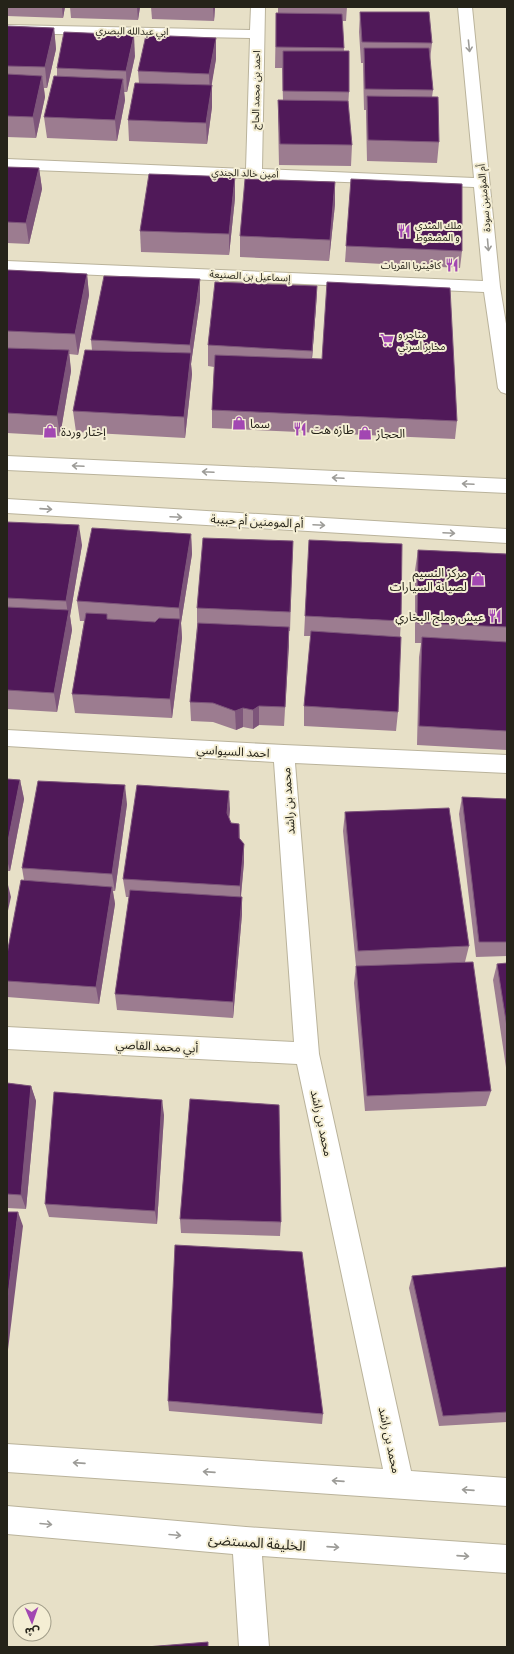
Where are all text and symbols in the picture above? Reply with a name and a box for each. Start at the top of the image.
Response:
street label: ابي عبدالله البصري [95,23,169,39]
one-way arrow [465,39,473,52]
street label: احمد بن محمد الحاج [248,50,264,130]
street label: أم المؤمنين سودة [474,163,495,233]
street label: أمين خالد الجندي [211,164,279,182]
place label: ملك المندي و المضغوط [415,218,462,245]
restaurant icon: ملك المندي و المضغوط [396,223,412,239]
one-way arrow [485,238,492,251]
restaurant icon: كافيتريا القريات [444,257,460,273]
place label: كافيتريا القريات [381,258,442,273]
street label: إسماعيل بن الصنيعة [209,266,292,286]
place label: متاجر و مخابز أسرتي [398,327,446,354]
supermarket icon: متاجر و مخابز أسرتي [379,332,395,348]
place label: سما [250,414,270,433]
shop icon: سما [231,415,247,431]
place label: طازه هت [311,420,354,439]
restaurant icon: طازه هت [292,421,308,437]
place label: إختار وردة [61,422,106,441]
shop icon: إختار وردة [42,423,58,439]
place label: الحجاز [375,424,405,443]
shop icon: الحجاز [357,425,373,441]
one-way arrow [72,463,85,470]
one-way arrow [202,468,215,476]
one-way arrow [332,474,345,482]
one-way arrow [462,480,475,488]
one-way arrow [39,505,52,512]
street label: أم المومنين أم حبيبة [210,509,304,533]
one-way arrow [169,513,182,520]
one-way arrow [312,521,325,529]
one-way arrow [442,529,455,536]
place label: مركز النسيم لصيانة السيارات [390,563,467,596]
shop icon: مركز النسيم لصيانة السيارات [470,571,486,587]
place label: عيش وملح البخاري [395,607,484,626]
restaurant icon: عيش وملح البخاري [487,608,503,624]
street label: احمد السيواسي [196,740,270,763]
street label: محمد بن راشد [276,767,300,835]
street label: أبي محمد القاصي [115,1034,199,1058]
street label: محمد بن راشد [306,1088,338,1158]
street label: محمد بن راشد [374,1405,406,1475]
one-way arrow [73,1459,86,1467]
one-way arrow [203,1468,216,1475]
one-way arrow [332,1477,345,1484]
one-way arrow [462,1486,475,1493]
one-way arrow [39,1520,52,1527]
street label: الخليفة المستضئ [207,1528,307,1556]
one-way arrow [168,1532,181,1539]
one-way arrow [326,1544,339,1551]
one-way arrow [456,1553,469,1560]
north arrow [12,1602,52,1642]
text: ش [25,1624,40,1640]

